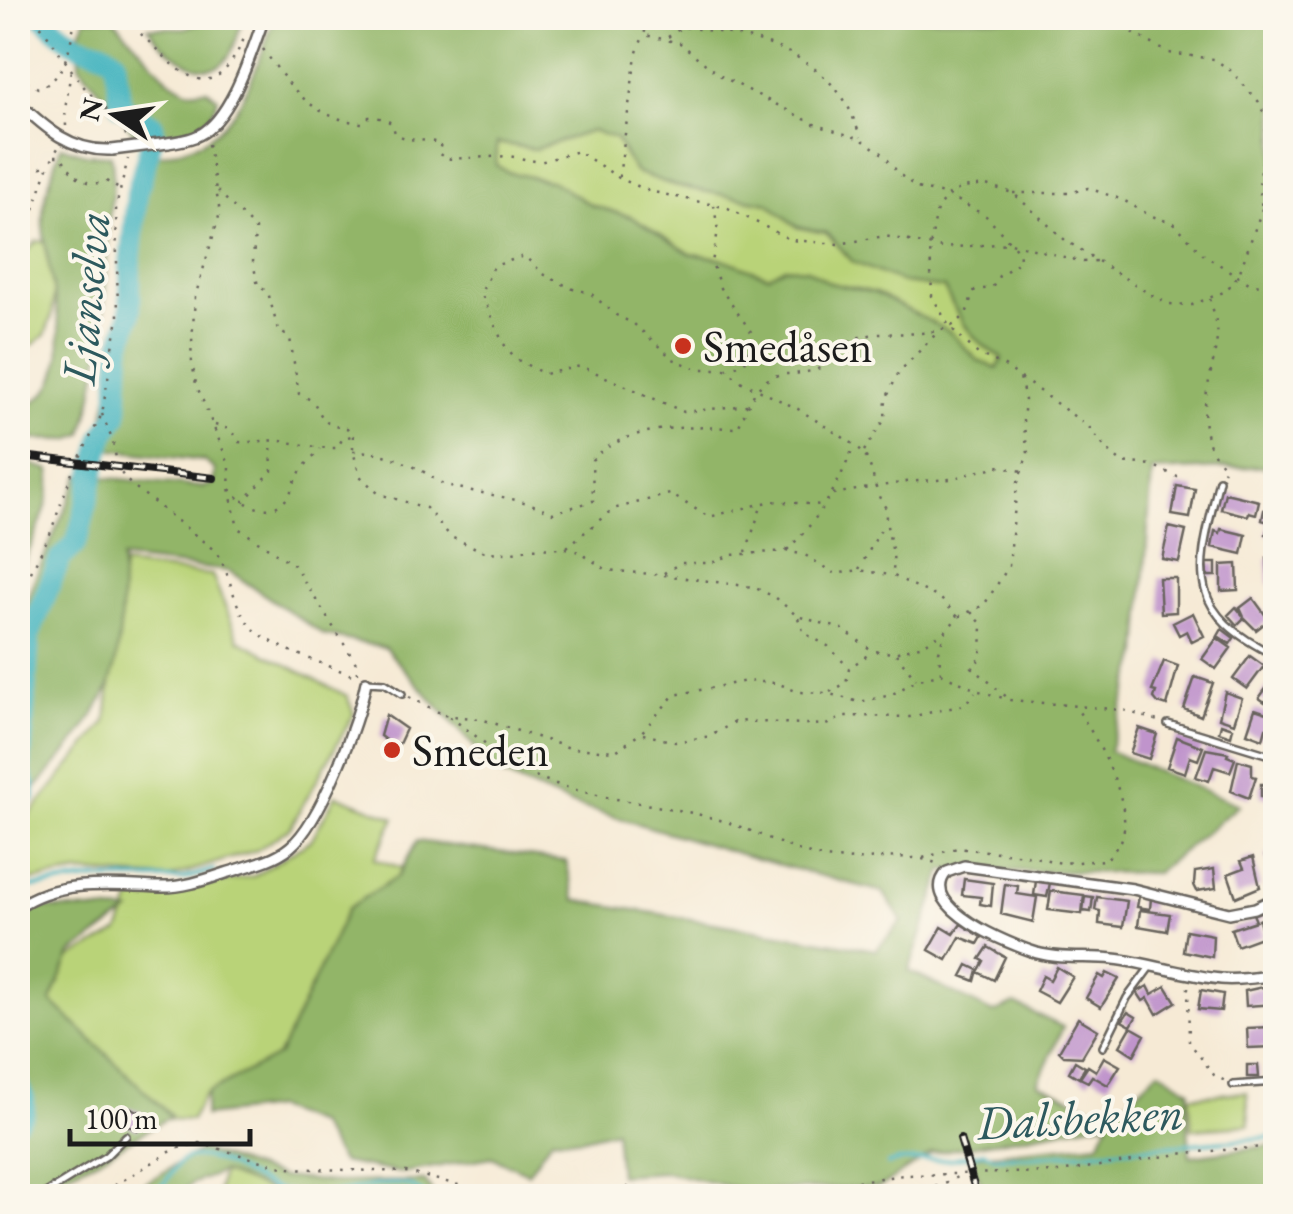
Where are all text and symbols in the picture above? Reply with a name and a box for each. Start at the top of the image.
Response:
north arrow [65,65,165,165]
text: N [71,94,111,124]
water label: Ljanselva [46,209,123,388]
place label: Smedåsen [703,317,873,375]
marker: Smedåsen [672,335,694,357]
place label: Smeden [412,721,549,779]
marker: Smeden [381,739,403,761]
water label: Dalsbekken [974,1081,1185,1153]
scale bar [70,1084,250,1146]
text: 100 m [85,1099,158,1138]

